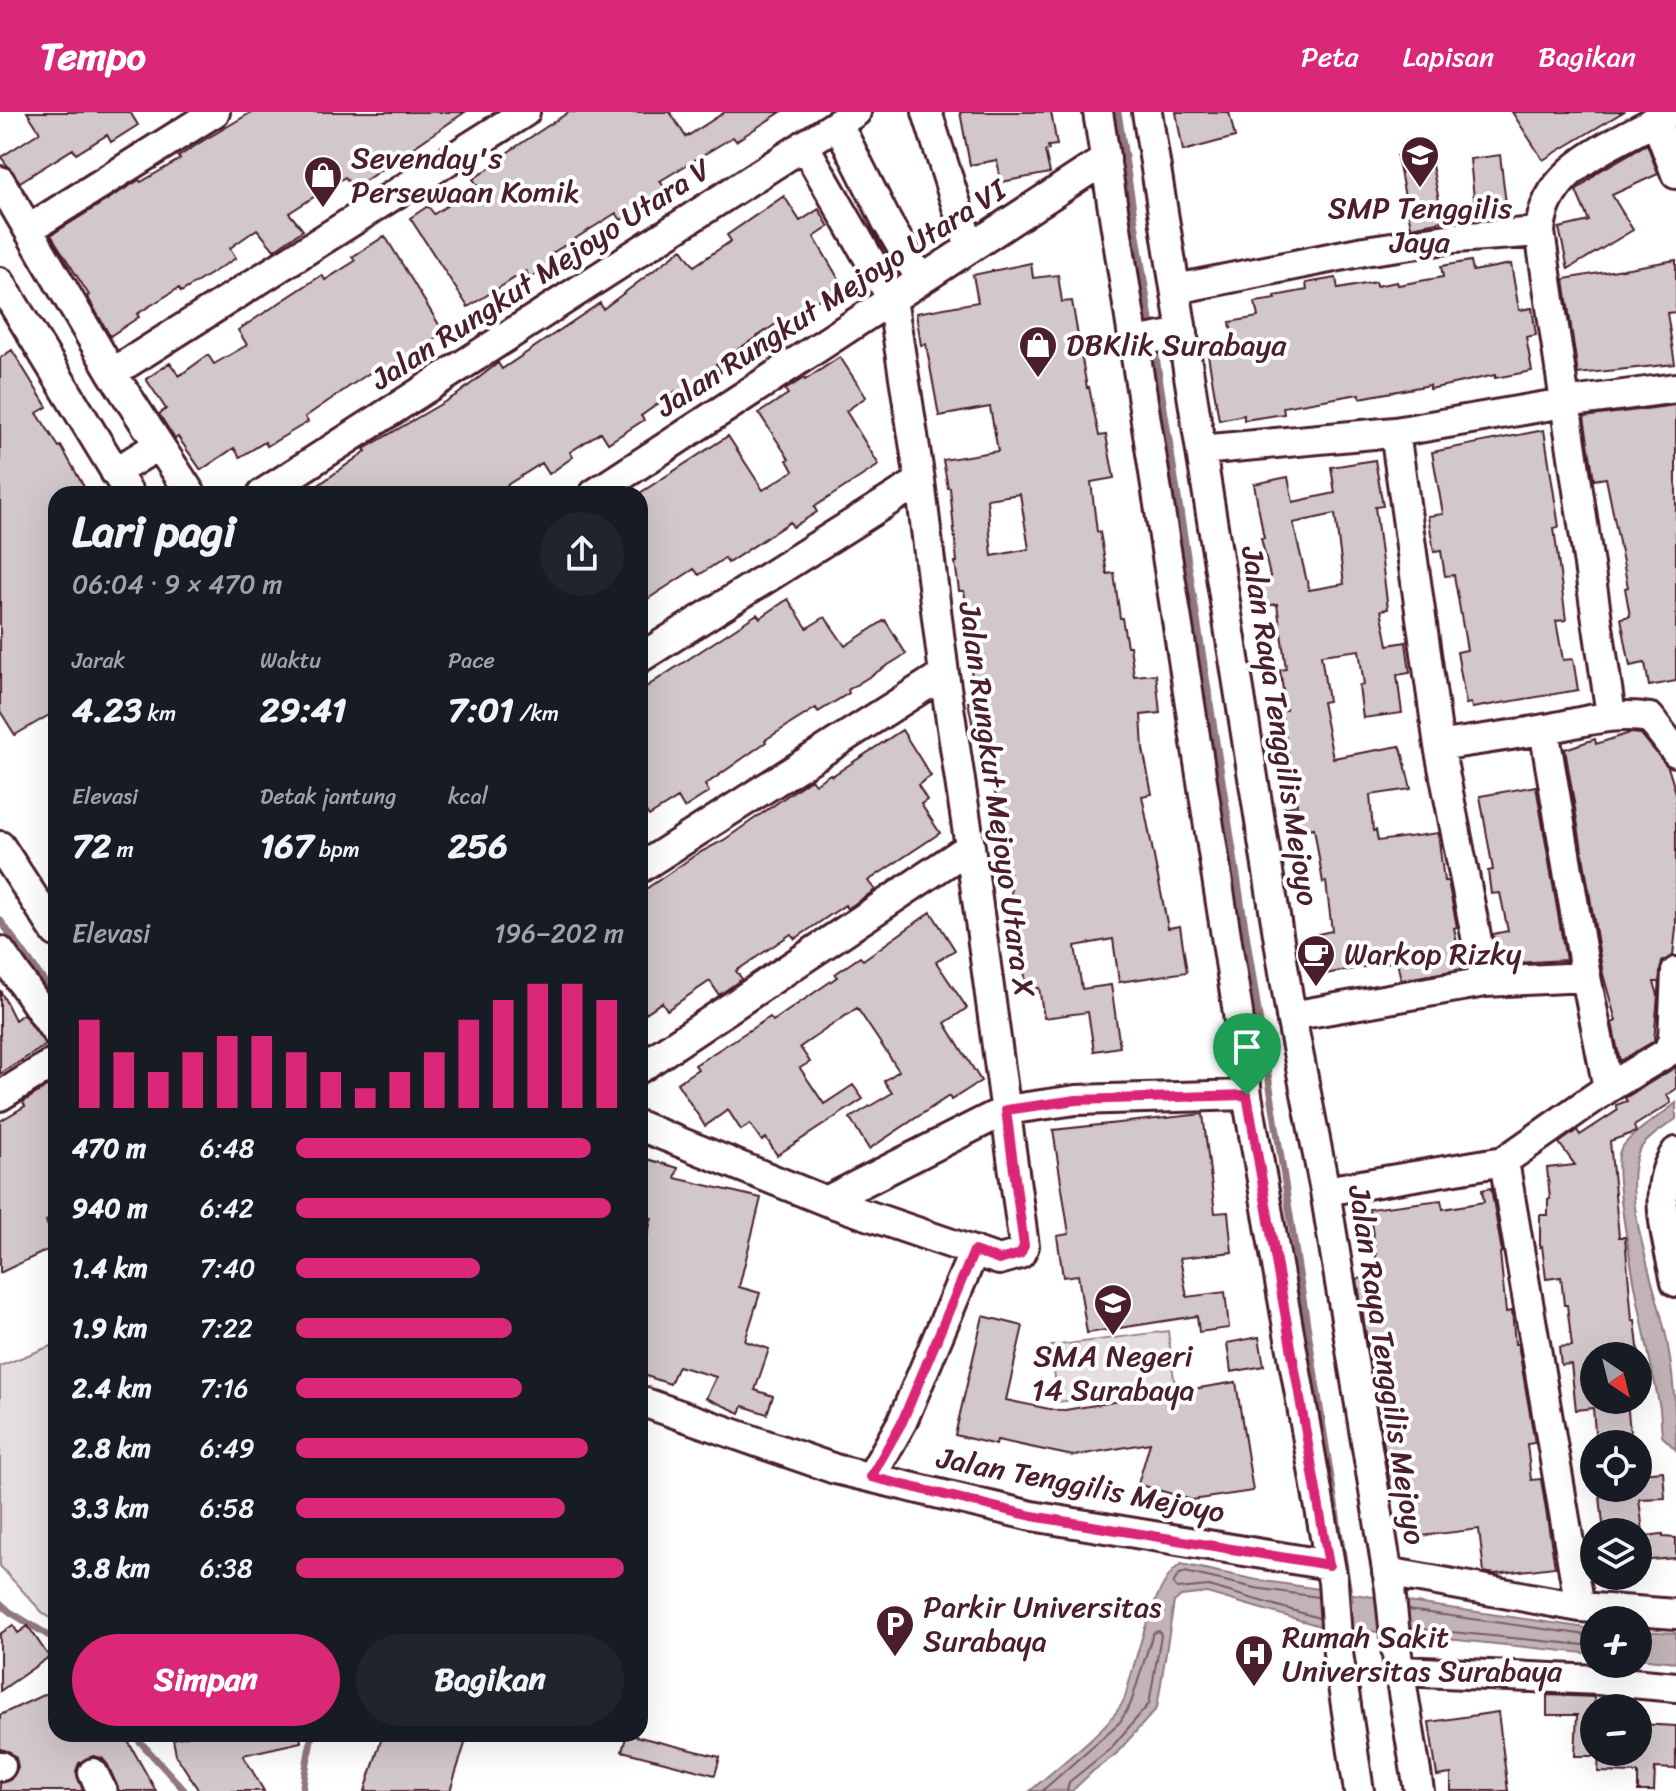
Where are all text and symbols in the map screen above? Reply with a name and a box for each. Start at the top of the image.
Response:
text: Tempo [40,23,146,90]
text: Peta [1301,32,1359,81]
text: Lapisan [1403,32,1494,81]
text: Bagikan [1538,32,1636,81]
place label: Sevenday's Persewaan Komik [351,131,580,219]
school or university icon: SMP Tenggilis Jaya [1399,134,1441,189]
street label: Jalan Rungkut Mejoyo Utara V [359,143,723,405]
shop icon: Sevenday's Persewaan Komik [302,154,344,209]
street label: Jalan Rungkut Mejoyo Utara VI [644,163,1019,433]
place label: SMP Tenggilis Jaya [1328,181,1512,269]
place label: DBKlik Surabaya [1066,318,1287,372]
shop icon: DBKlik Surabaya [1017,324,1059,379]
text: Lari pagi [72,492,236,570]
button: share [540,512,624,596]
street label: Jalan Raya Tenggilis Mejoyo [1225,541,1335,910]
text: 06:04 · 9 × 470 m [72,561,282,607]
street label: Jalan Rungkut Mejoyo Utara X [942,597,1052,1002]
text: Jarak [72,641,125,680]
text: Waktu [260,641,321,680]
text: Pace [448,641,495,680]
text: 4.23 [72,680,142,740]
text: 29:41 [260,680,347,740]
text: 7:01 [448,680,514,740]
text: km [142,694,176,733]
text: /km [514,694,559,733]
text: Elevasi [72,777,138,816]
text: Detak jantung [260,777,396,816]
text: kcal [448,777,488,816]
text: 72 [72,816,111,876]
text: 167 [260,816,313,876]
text: 256 [448,816,508,876]
text: m [111,830,134,869]
text: bpm [313,830,360,869]
text: Elevasi [72,910,150,956]
text: 196–202 m [494,910,624,956]
place label: Warkop Rizky [1344,927,1522,981]
cafe icon: Warkop Rizky [1295,933,1337,988]
pin [1213,1013,1281,1095]
icon: arrive [1225,1025,1269,1069]
text: 470 m [72,1125,146,1171]
text: 6:48 [200,1125,255,1171]
street label: Jalan Raya Tenggilis Mejoyo [1332,1180,1442,1549]
text: 940 m [72,1185,147,1231]
text: 6:42 [200,1185,254,1231]
text: 1.4 km [72,1245,148,1291]
text: 7:40 [200,1245,255,1291]
school or university icon: SMA Negeri 14 Surabaya [1092,1282,1134,1337]
text: 1.9 km [72,1305,148,1351]
text: 7:22 [200,1305,253,1351]
place label: SMA Negeri 14 Surabaya [1031,1329,1195,1417]
north arrow [1580,1342,1652,1414]
map controls [1580,1342,1652,1766]
text: 2.4 km [72,1365,152,1411]
text: 7:16 [200,1365,249,1411]
text: 2.8 km [72,1425,151,1471]
text: 6:49 [200,1425,255,1471]
street label: Jalan Tenggilis Mejoyo [931,1430,1230,1539]
button: locate [1580,1430,1652,1502]
text: 3.3 km [72,1485,149,1531]
text: 6:58 [200,1485,254,1531]
button: layers [1580,1518,1652,1590]
text: 3.8 km [72,1545,150,1591]
text: 6:38 [200,1545,253,1591]
place label: Parkir Universitas Surabaya [923,1580,1162,1668]
parking icon: Parkir Universitas Surabaya [874,1603,916,1658]
button: + [1580,1606,1652,1678]
place label: Rumah Sakit Universitas Surabaya [1282,1610,1563,1698]
hospital icon: Rumah Sakit Universitas Surabaya [1233,1633,1275,1688]
button: Simpan [72,1634,340,1726]
button: Bagikan [356,1634,624,1726]
button: − [1580,1694,1652,1766]

